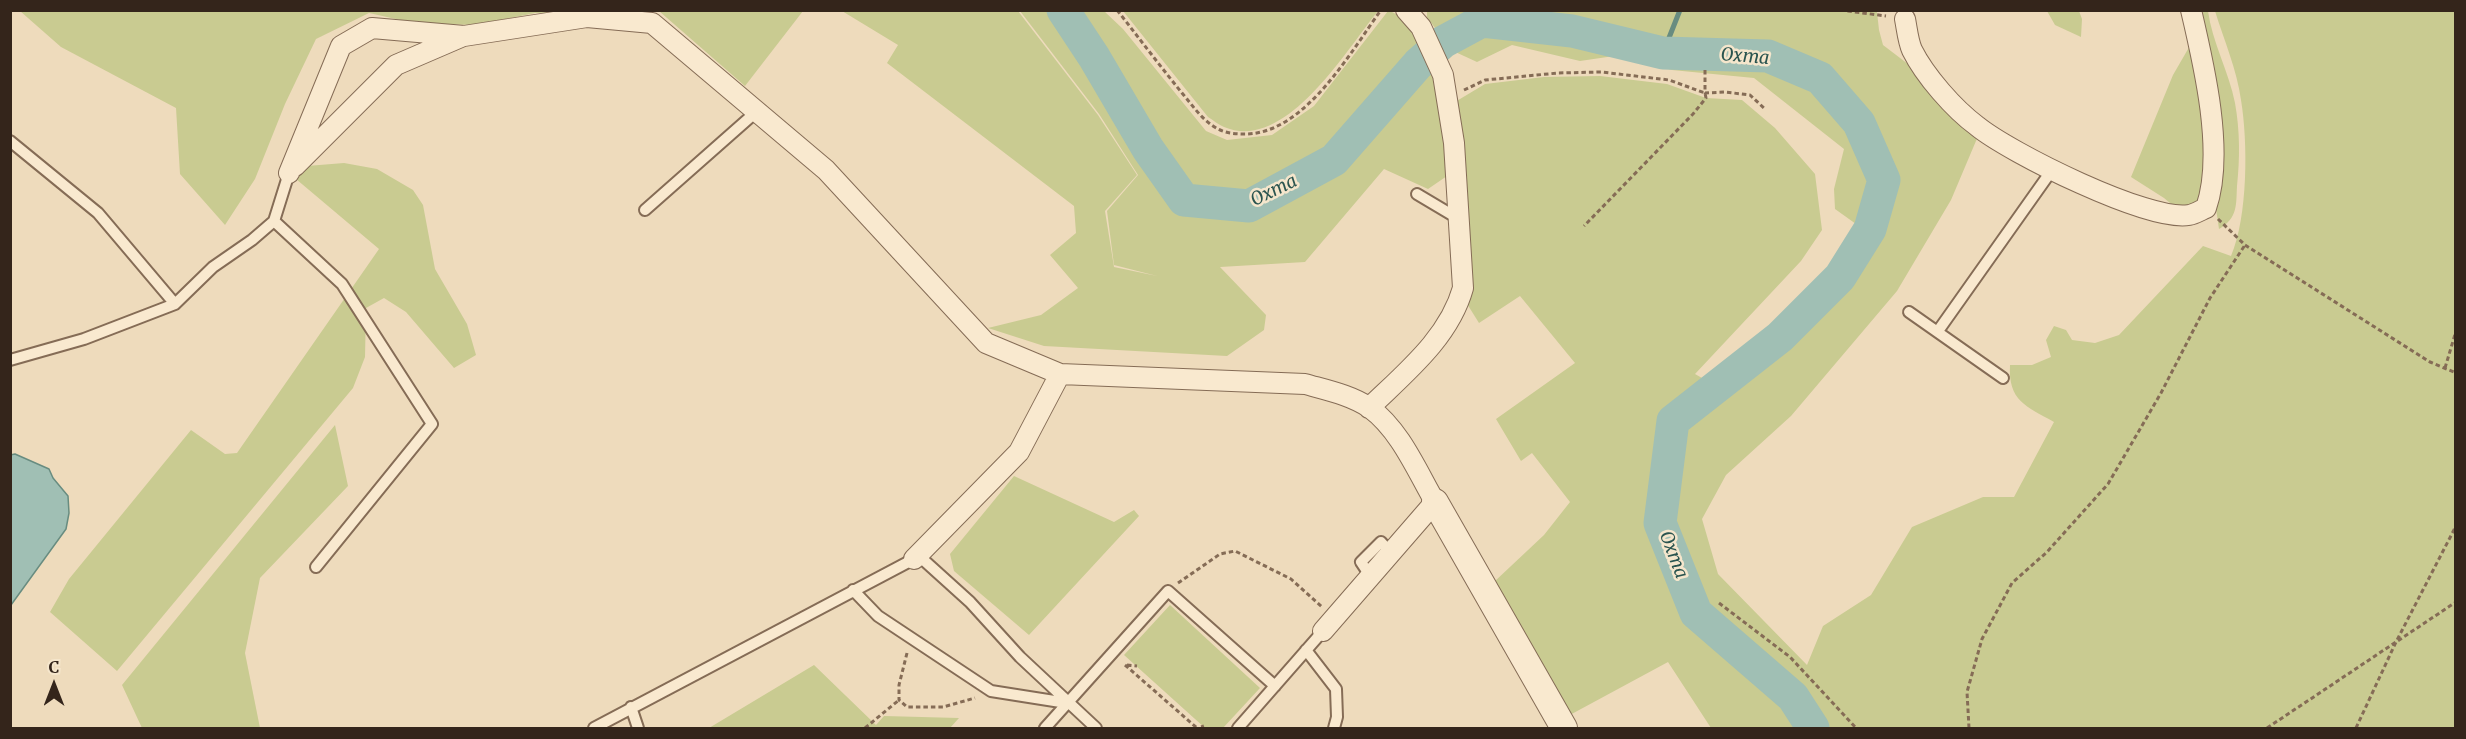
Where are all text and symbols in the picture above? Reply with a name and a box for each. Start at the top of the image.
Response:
water label: Охта [1720,44,1770,70]
water label: Охта [1247,171,1301,211]
water label: Охта [1654,528,1692,582]
north arrow [24,655,84,715]
text: С [49,657,59,677]

